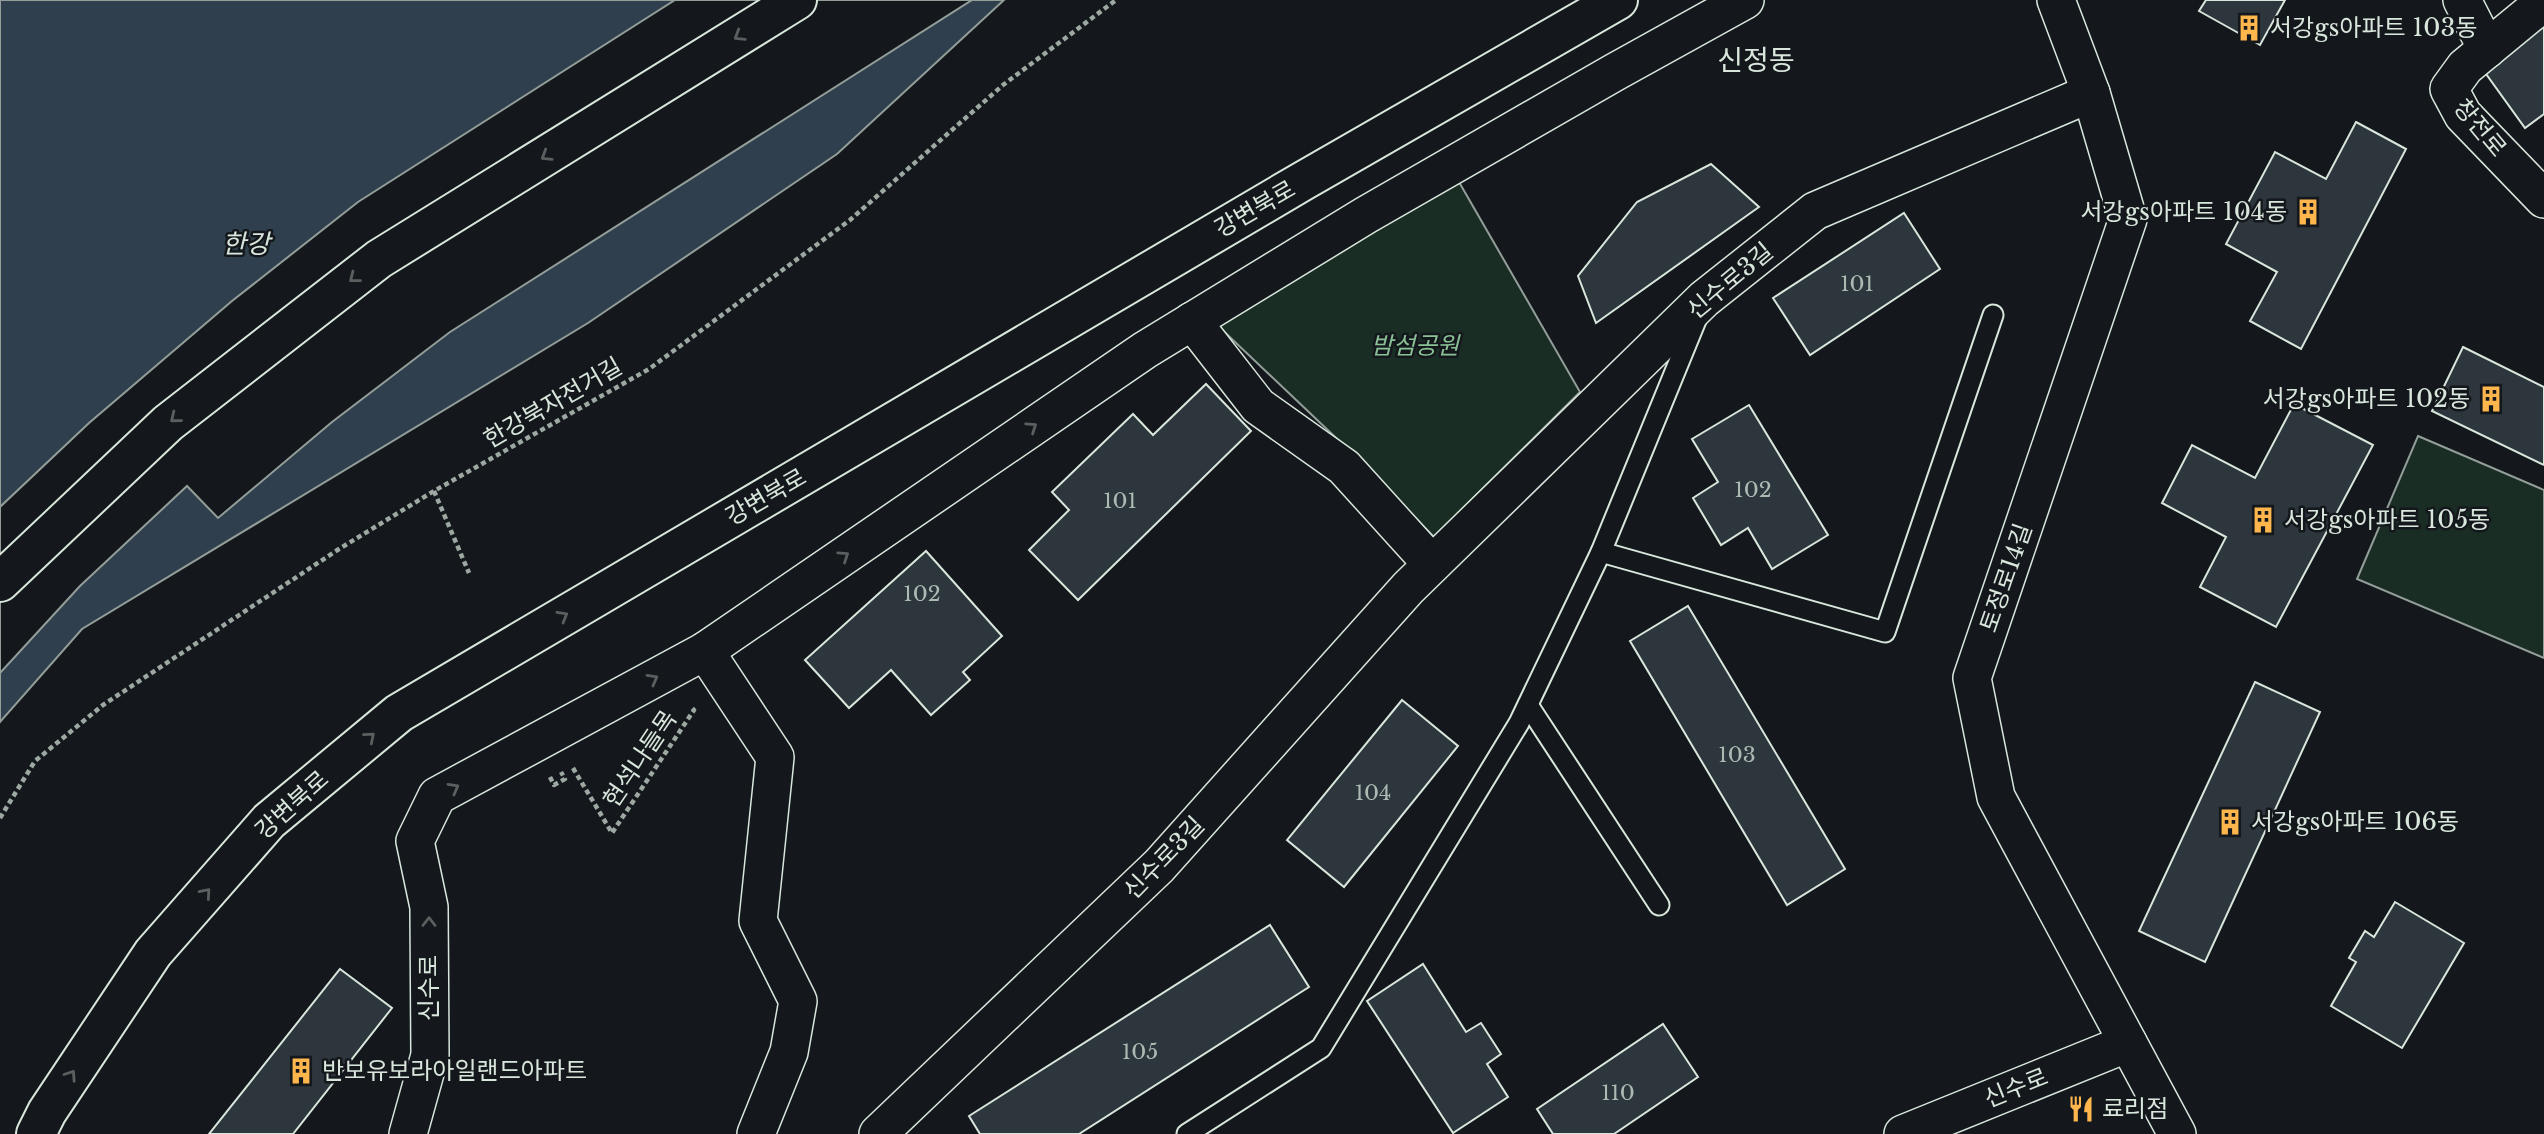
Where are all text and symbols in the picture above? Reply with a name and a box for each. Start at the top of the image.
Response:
building icon: 서강gs아파트 103동 [2234,13,2264,43]
place label: 서강gs아파트 103동 [2270,13,2477,42]
one-way arrow [734,28,747,41]
district label: 신정동 [1717,43,1795,78]
street label: 창전로 [2448,93,2513,162]
one-way arrow [540,147,553,160]
street label: 강변북로 [1209,174,1300,243]
place label: 서강gs아파트 104동 [2080,197,2287,226]
building icon: 서강gs아파트 104동 [2293,197,2323,227]
water label: 한강 [222,228,273,260]
street label: 신수로3길 [1681,236,1778,325]
one-way arrow [350,270,362,283]
house number: 101 [1840,271,1874,297]
park label: 밤섬공원 [1371,331,1461,360]
street label: 한강북자전거길 [479,351,627,454]
place label: 서강gs아파트 102동 [2263,384,2470,413]
building icon: 서강gs아파트 102동 [2476,384,2506,414]
one-way arrow [170,410,182,423]
one-way arrow [1024,423,1037,435]
street label: 강변북로 [720,462,811,531]
house number: 102 [1734,477,1772,503]
house number: 101 [1103,488,1137,514]
building icon: 서강gs아파트 105동 [2248,505,2278,535]
place label: 서강gs아파트 105동 [2284,505,2490,534]
street label: 토정로14길 [1973,520,2038,636]
one-way arrow [837,551,850,564]
house number: 102 [903,581,941,607]
one-way arrow [555,612,568,625]
one-way arrow [646,674,659,687]
street label: 현석나들목 [597,705,682,813]
one-way arrow [362,733,375,745]
house number: 103 [1718,742,1756,768]
street label: 강변북로 [249,764,334,845]
house number: 104 [1355,780,1391,806]
one-way arrow [446,782,459,796]
building icon: 서강gs아파트 106동 [2215,807,2245,837]
place label: 서강gs아파트 106동 [2251,807,2459,836]
street label: 신수로3길 [1117,810,1210,905]
one-way arrow [198,888,210,901]
one-way arrow [421,916,437,926]
street label: 신수로 [414,955,443,1021]
house number: 105 [1122,1039,1158,1065]
building icon: 반보유보라아일랜드아파트 [286,1056,316,1086]
place label: 반보유보라아일랜드아파트 [322,1056,587,1085]
street label: 신수로 [1980,1062,2052,1113]
one-way arrow [63,1070,76,1083]
house number: 110 [1601,1080,1635,1106]
restaurant icon: 료리점 [2066,1094,2096,1124]
place label: 료리점 [2102,1094,2168,1123]

